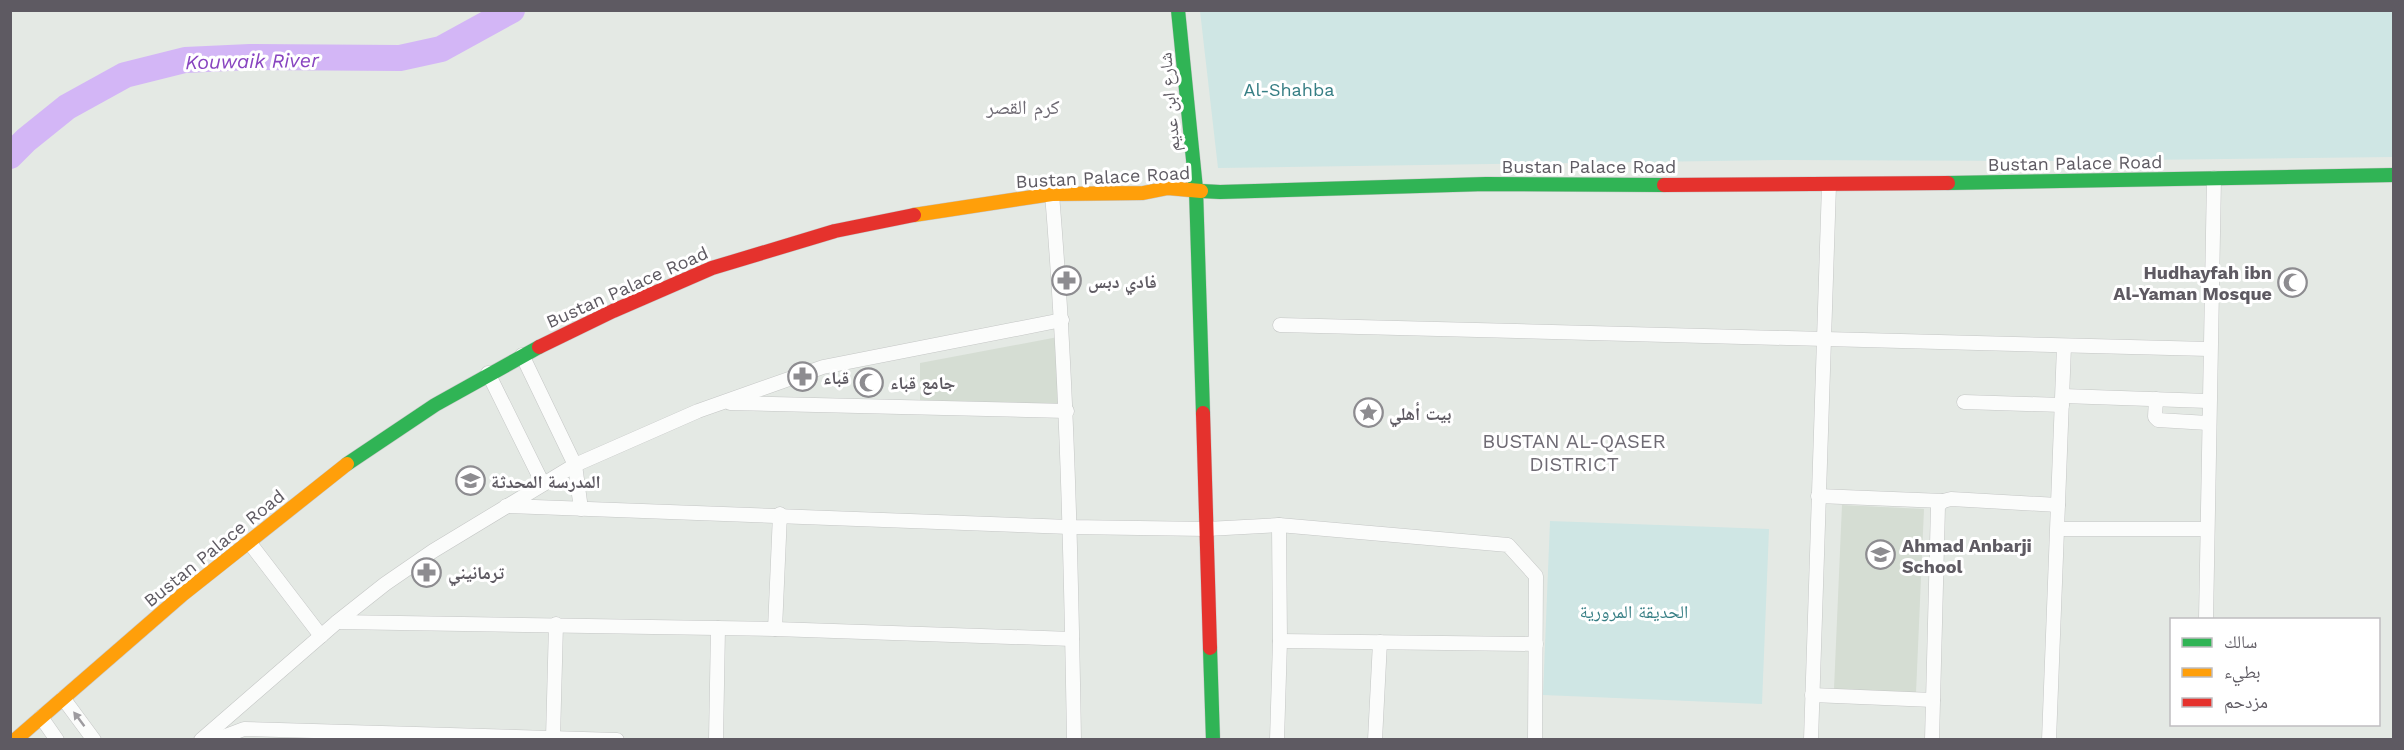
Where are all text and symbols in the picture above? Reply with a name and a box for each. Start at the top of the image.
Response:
water label: Kouwaik River [185,48,320,74]
street label: شارع ابن عديم [1154,51,1186,153]
park label: Al-Shahba [1244,79,1334,100]
district label: كرم القصر [985,95,1060,121]
street label: Bustan Palace Road [1987,151,2163,175]
street label: Bustan Palace Road [1502,156,1676,177]
street label: Bustan Palace Road [1015,162,1191,192]
street label: Bustan Palace Road [543,242,711,332]
place label: Hudhayfah ibn Al-Yaman Mosque [2113,262,2272,304]
pharmacy icon: فادي دبس [1051,265,1083,297]
mosque icon: Hudhayfah ibn Al-Yaman Mosque [2277,266,2309,298]
place label: فادي دبس [1088,271,1157,296]
pharmacy icon: قباء [786,361,818,393]
mosque icon: جامع قباء [853,366,885,398]
place label: قباء [823,367,849,388]
place label: جامع قباء [890,372,956,395]
place icon: بيت أهلي [1352,397,1384,429]
place label: بيت أهلي [1389,402,1452,428]
district label: BUSTAN AL-QASER DISTRICT [1482,429,1666,476]
school or university icon: المدرسة المحدثة [454,465,486,497]
place label: المدرسة المحدثة [491,471,601,492]
street label: Bustan Palace Road [139,485,289,611]
place label: Ahmad Anbarji School [1902,535,2032,577]
school or university icon: Ahmad Anbarji School [1865,539,1897,571]
pharmacy icon: ترمانيني [411,556,443,588]
place label: ترمانيني [448,562,504,587]
park label: الحديقة المرورية [1580,601,1688,622]
legend [2170,618,2380,726]
text: سالك [2224,631,2257,652]
text: بطيء [2224,661,2261,687]
text: مزدحم [2224,691,2268,714]
one-way arrow [73,711,85,726]

